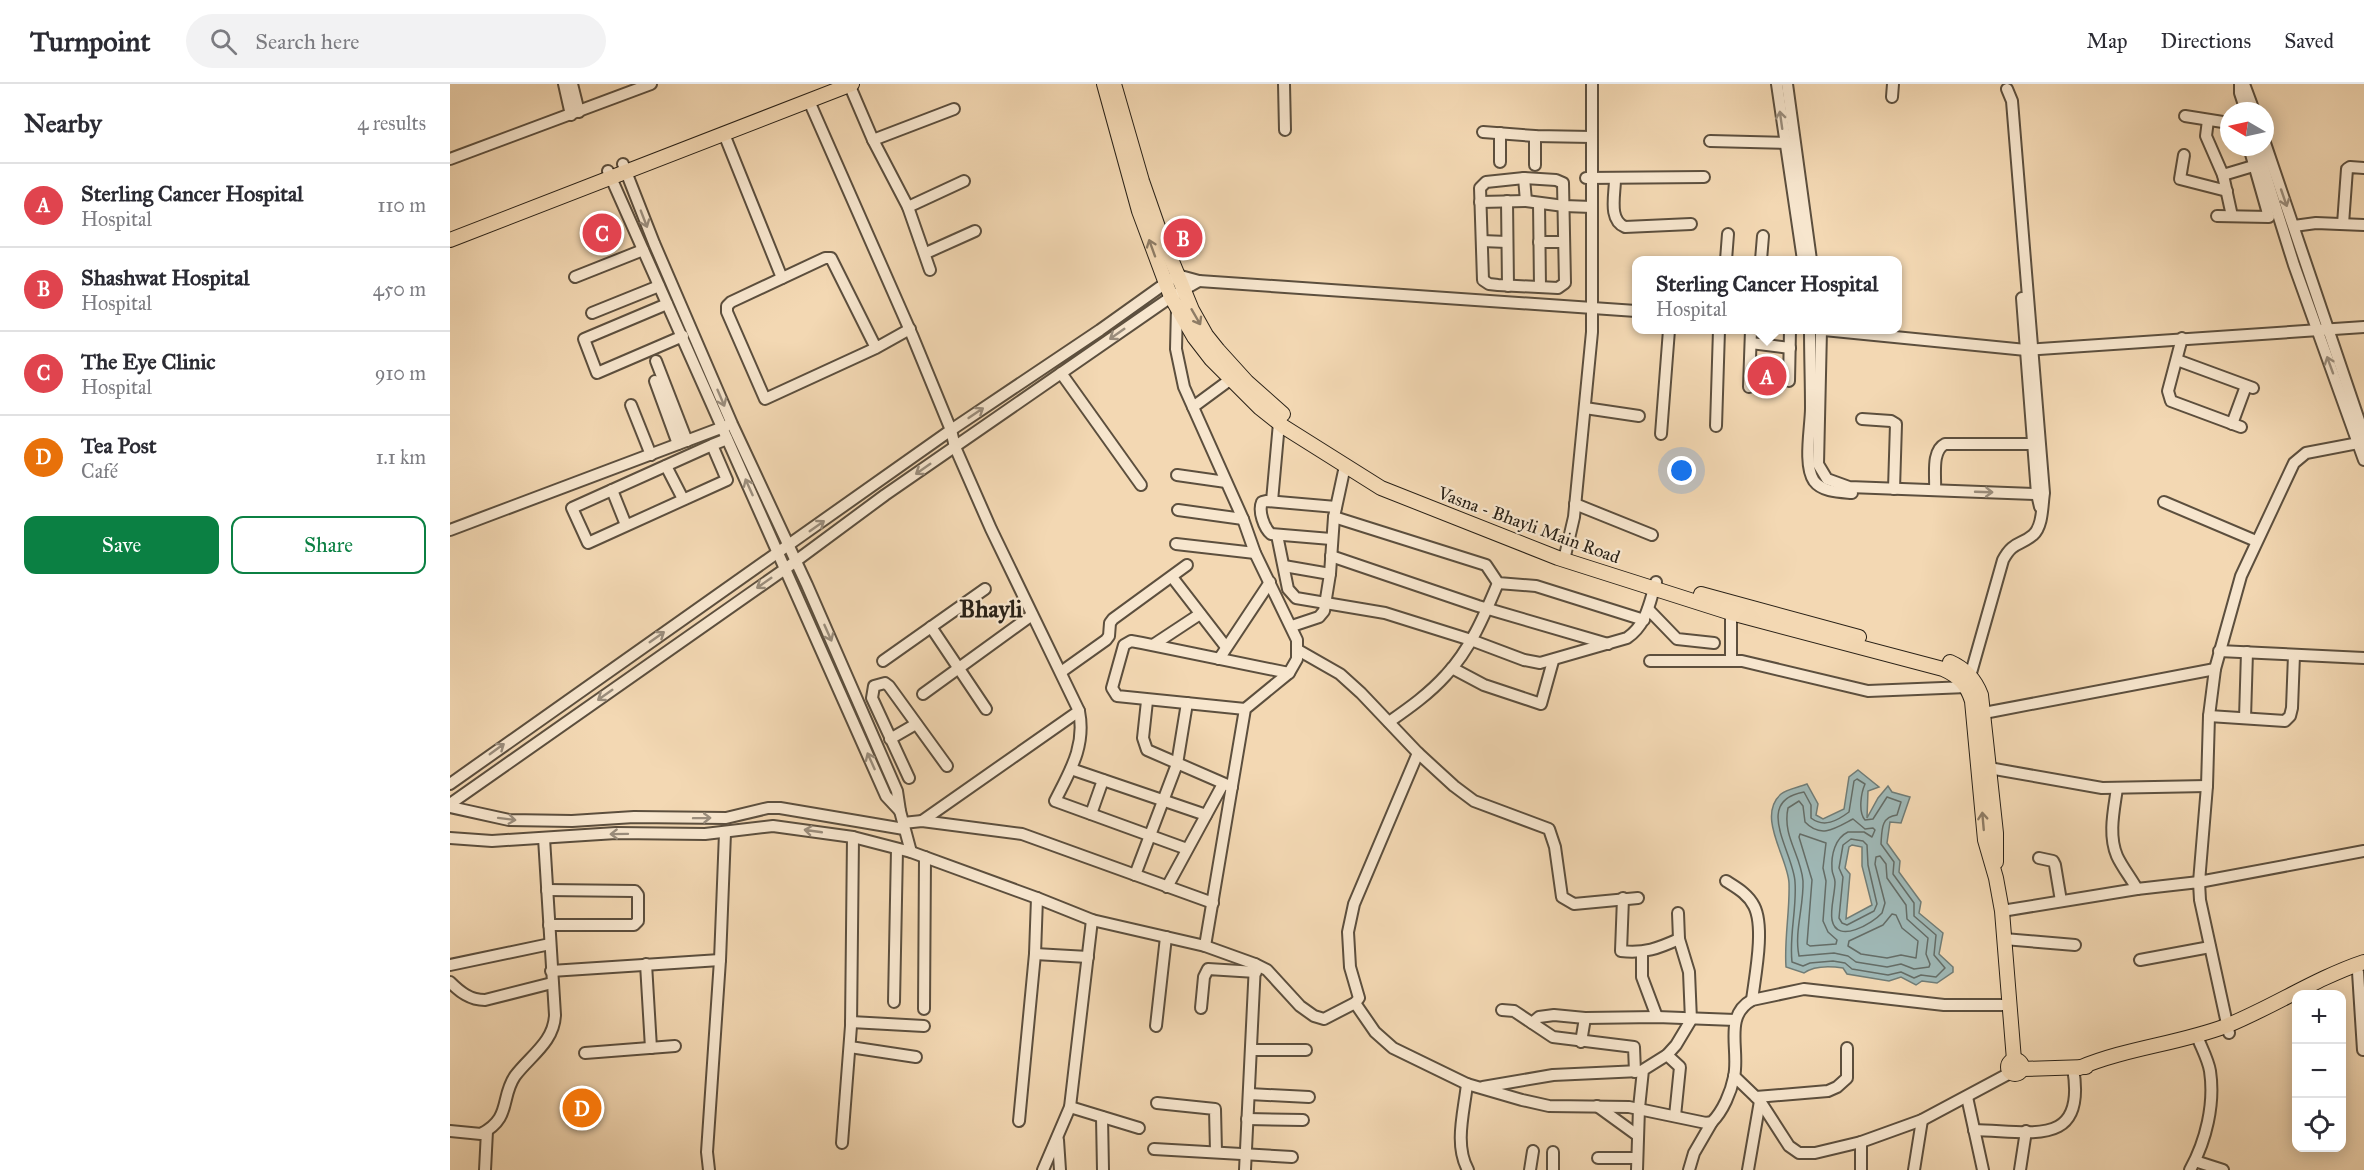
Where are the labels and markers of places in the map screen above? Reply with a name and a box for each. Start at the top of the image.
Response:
pin: C [582,210,622,256]
pin: B [1164,216,1202,260]
pin: A [1748,354,1786,398]
pin: D [562,1086,602,1130]

